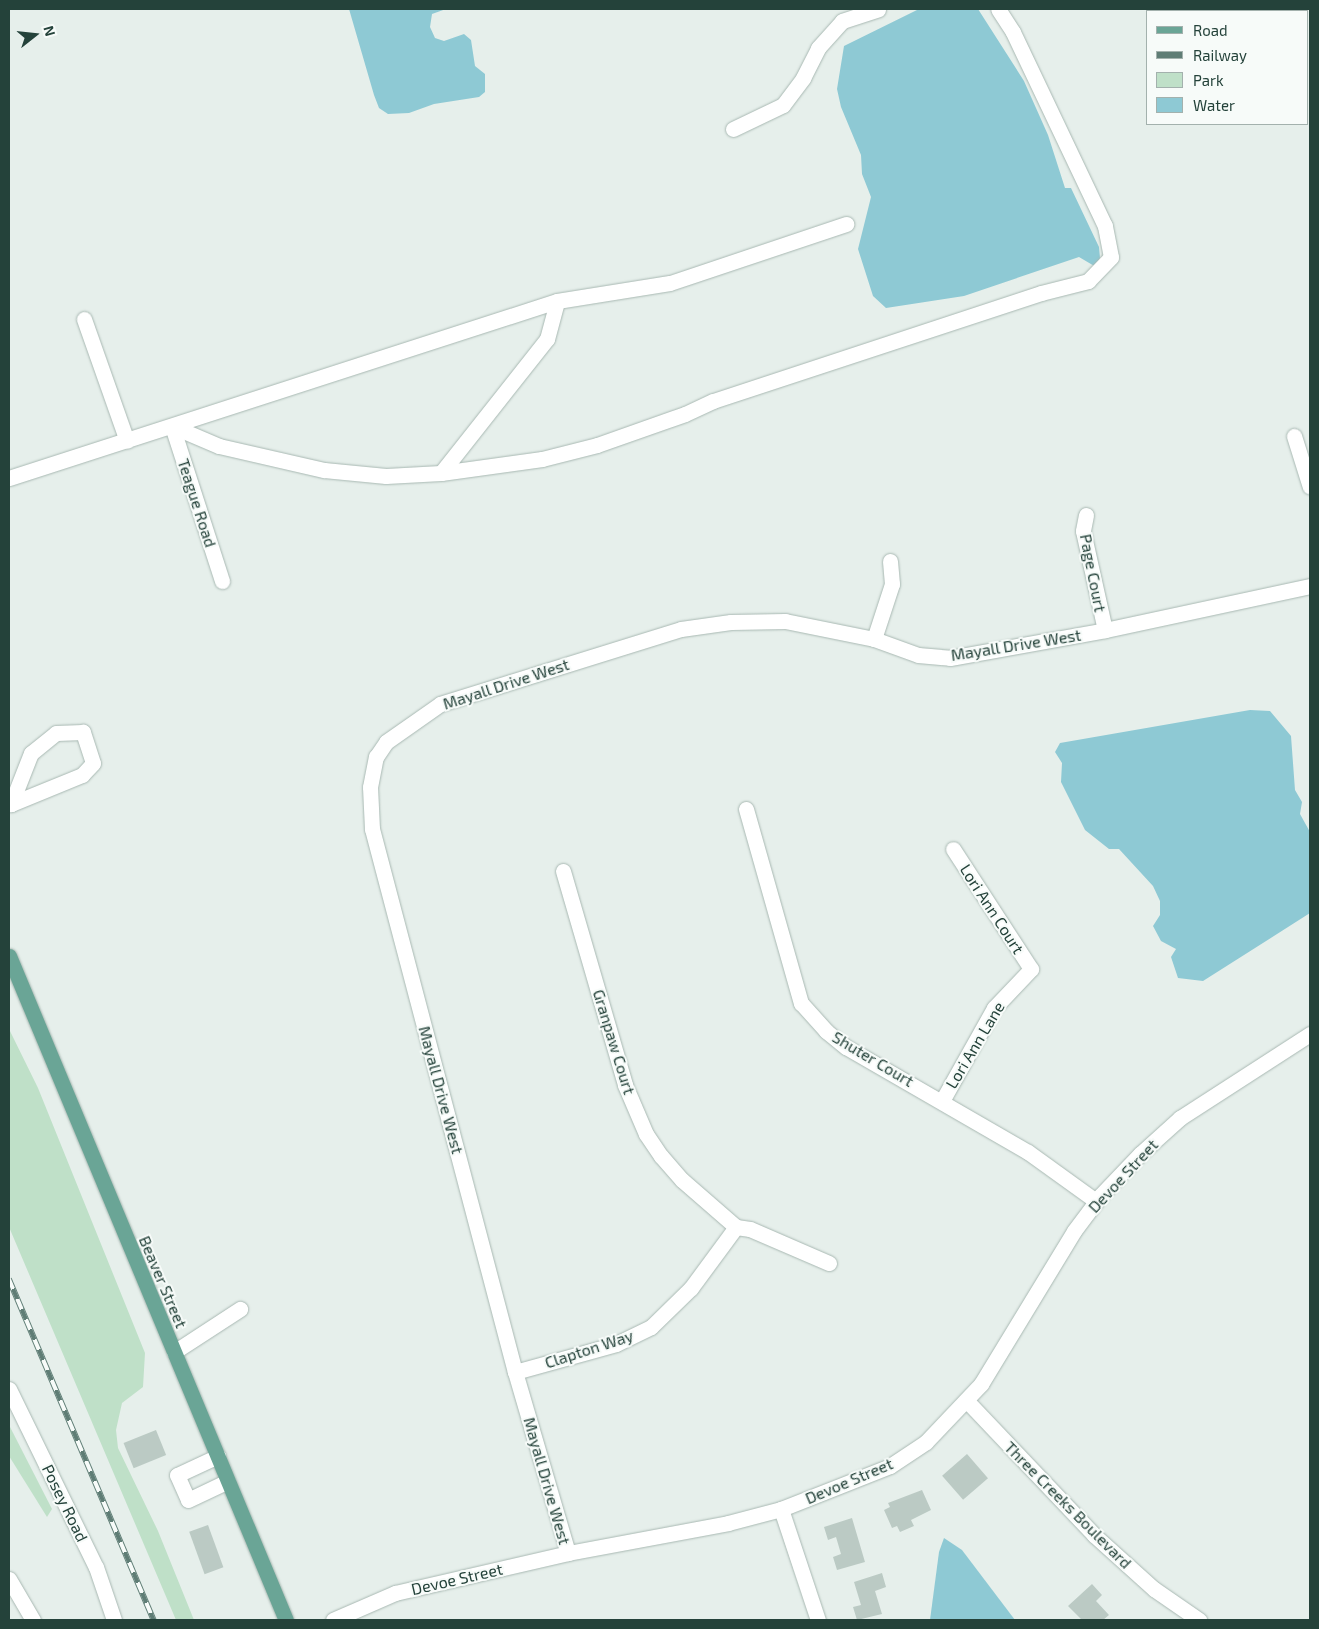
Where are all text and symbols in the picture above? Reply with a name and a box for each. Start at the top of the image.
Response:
north arrow [10,10,60,60]
legend [1146,10,1309,125]
text: Road [1193,21,1228,39]
text: N [40,24,59,38]
text: Railway [1193,46,1247,64]
text: Park [1193,71,1224,89]
text: Water [1193,96,1235,114]
street label: Teague Road [174,456,220,550]
street label: Page Court [1076,532,1110,614]
street label: Mayall Drive West [949,625,1083,665]
street label: Mayall Drive West [440,654,572,714]
street label: Lori Ann Court [956,861,1028,957]
street label: Granpaw Court [589,987,639,1097]
street label: Lori Ann Lane [941,998,1009,1092]
street label: Mayall Drive West [415,1024,467,1156]
street label: Shuter Court [829,1027,917,1091]
street label: Devoe Street [1084,1135,1162,1217]
street label: Beaver Street [135,1233,191,1331]
street label: Clapton Way [542,1326,636,1372]
street label: Mayall Drive West [520,1415,574,1547]
street label: Three Creeks Boulevard [1000,1437,1136,1573]
street label: Devoe Street [802,1454,896,1508]
street label: Posey Road [38,1461,92,1545]
street label: Devoe Street [409,1559,505,1599]

